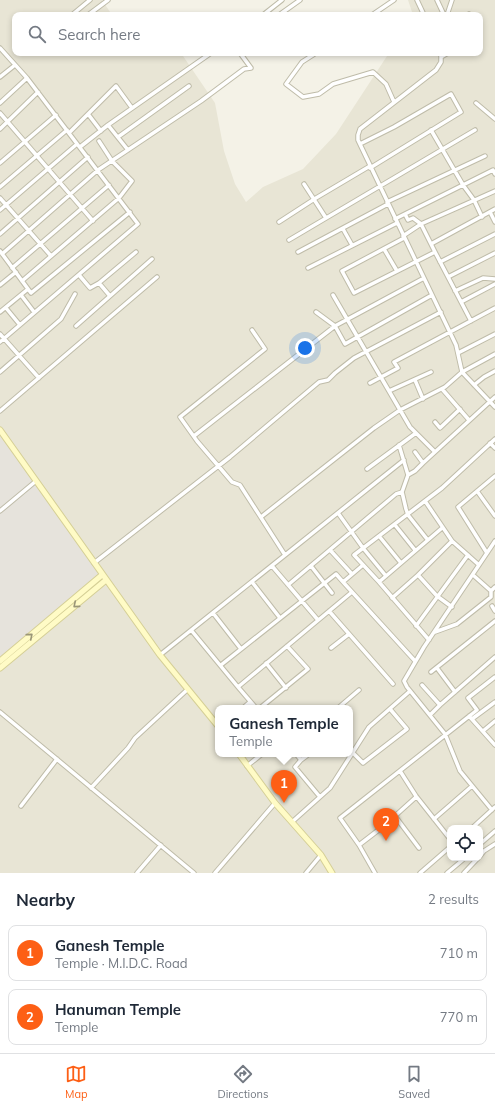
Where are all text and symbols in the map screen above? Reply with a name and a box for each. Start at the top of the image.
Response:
search box [12,12,483,56]
icon: search [26,23,48,45]
text: Search here [58,25,140,44]
your location [295,338,315,358]
one-way arrow [73,601,80,608]
one-way arrow [25,633,33,640]
popup [215,705,353,757]
text: Ganesh Temple [229,714,339,733]
text: Temple [229,733,273,749]
pin: 1 [271,770,297,803]
pin: 2 [373,808,399,841]
map controls [447,825,483,861]
button: locate [447,825,483,861]
text: Nearby [16,889,75,910]
text: 2 results [428,891,479,907]
text: Ganesh Temple [55,936,165,955]
text: 1 [26,945,34,961]
text: 710 m [440,945,478,961]
text: Temple · M.I.D.C. Road [55,955,188,971]
text: Hanuman Temple [55,1000,181,1019]
text: 2 [26,1009,34,1025]
text: 770 m [440,1009,478,1025]
text: Temple [55,1019,98,1035]
tab: Map [65,1063,88,1101]
tab: Directions [218,1063,268,1101]
tab: Saved [398,1063,430,1101]

